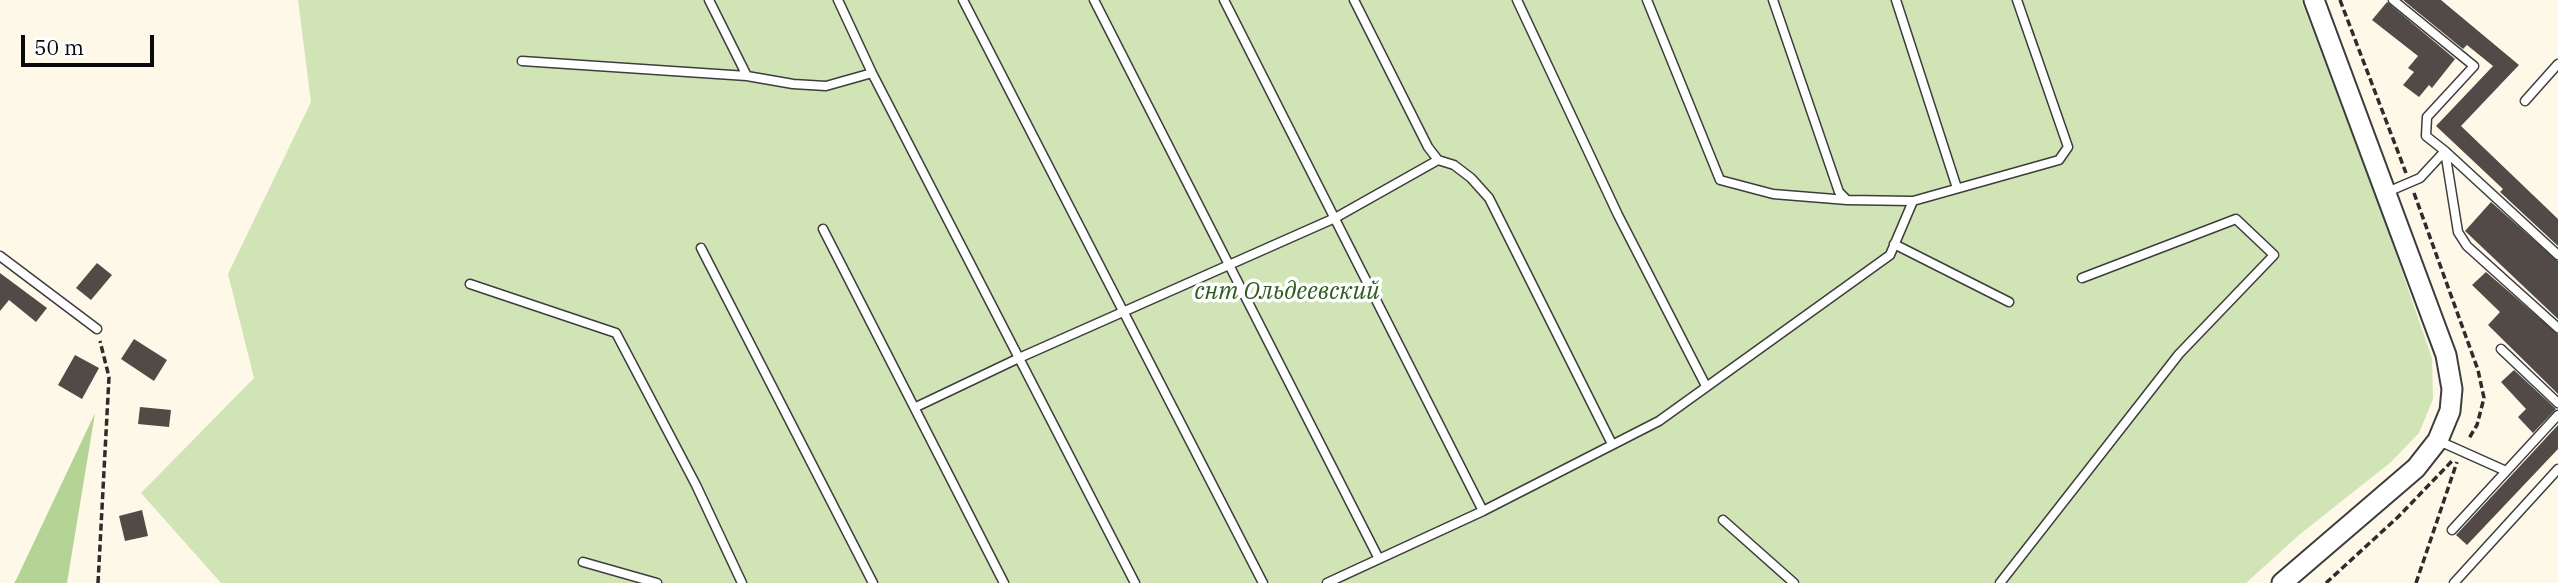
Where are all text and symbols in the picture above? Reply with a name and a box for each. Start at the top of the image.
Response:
scale bar [24,21,158,65]
text: 50 m [34,33,84,61]
park label: снт Ольдеевский [1194,278,1380,306]

